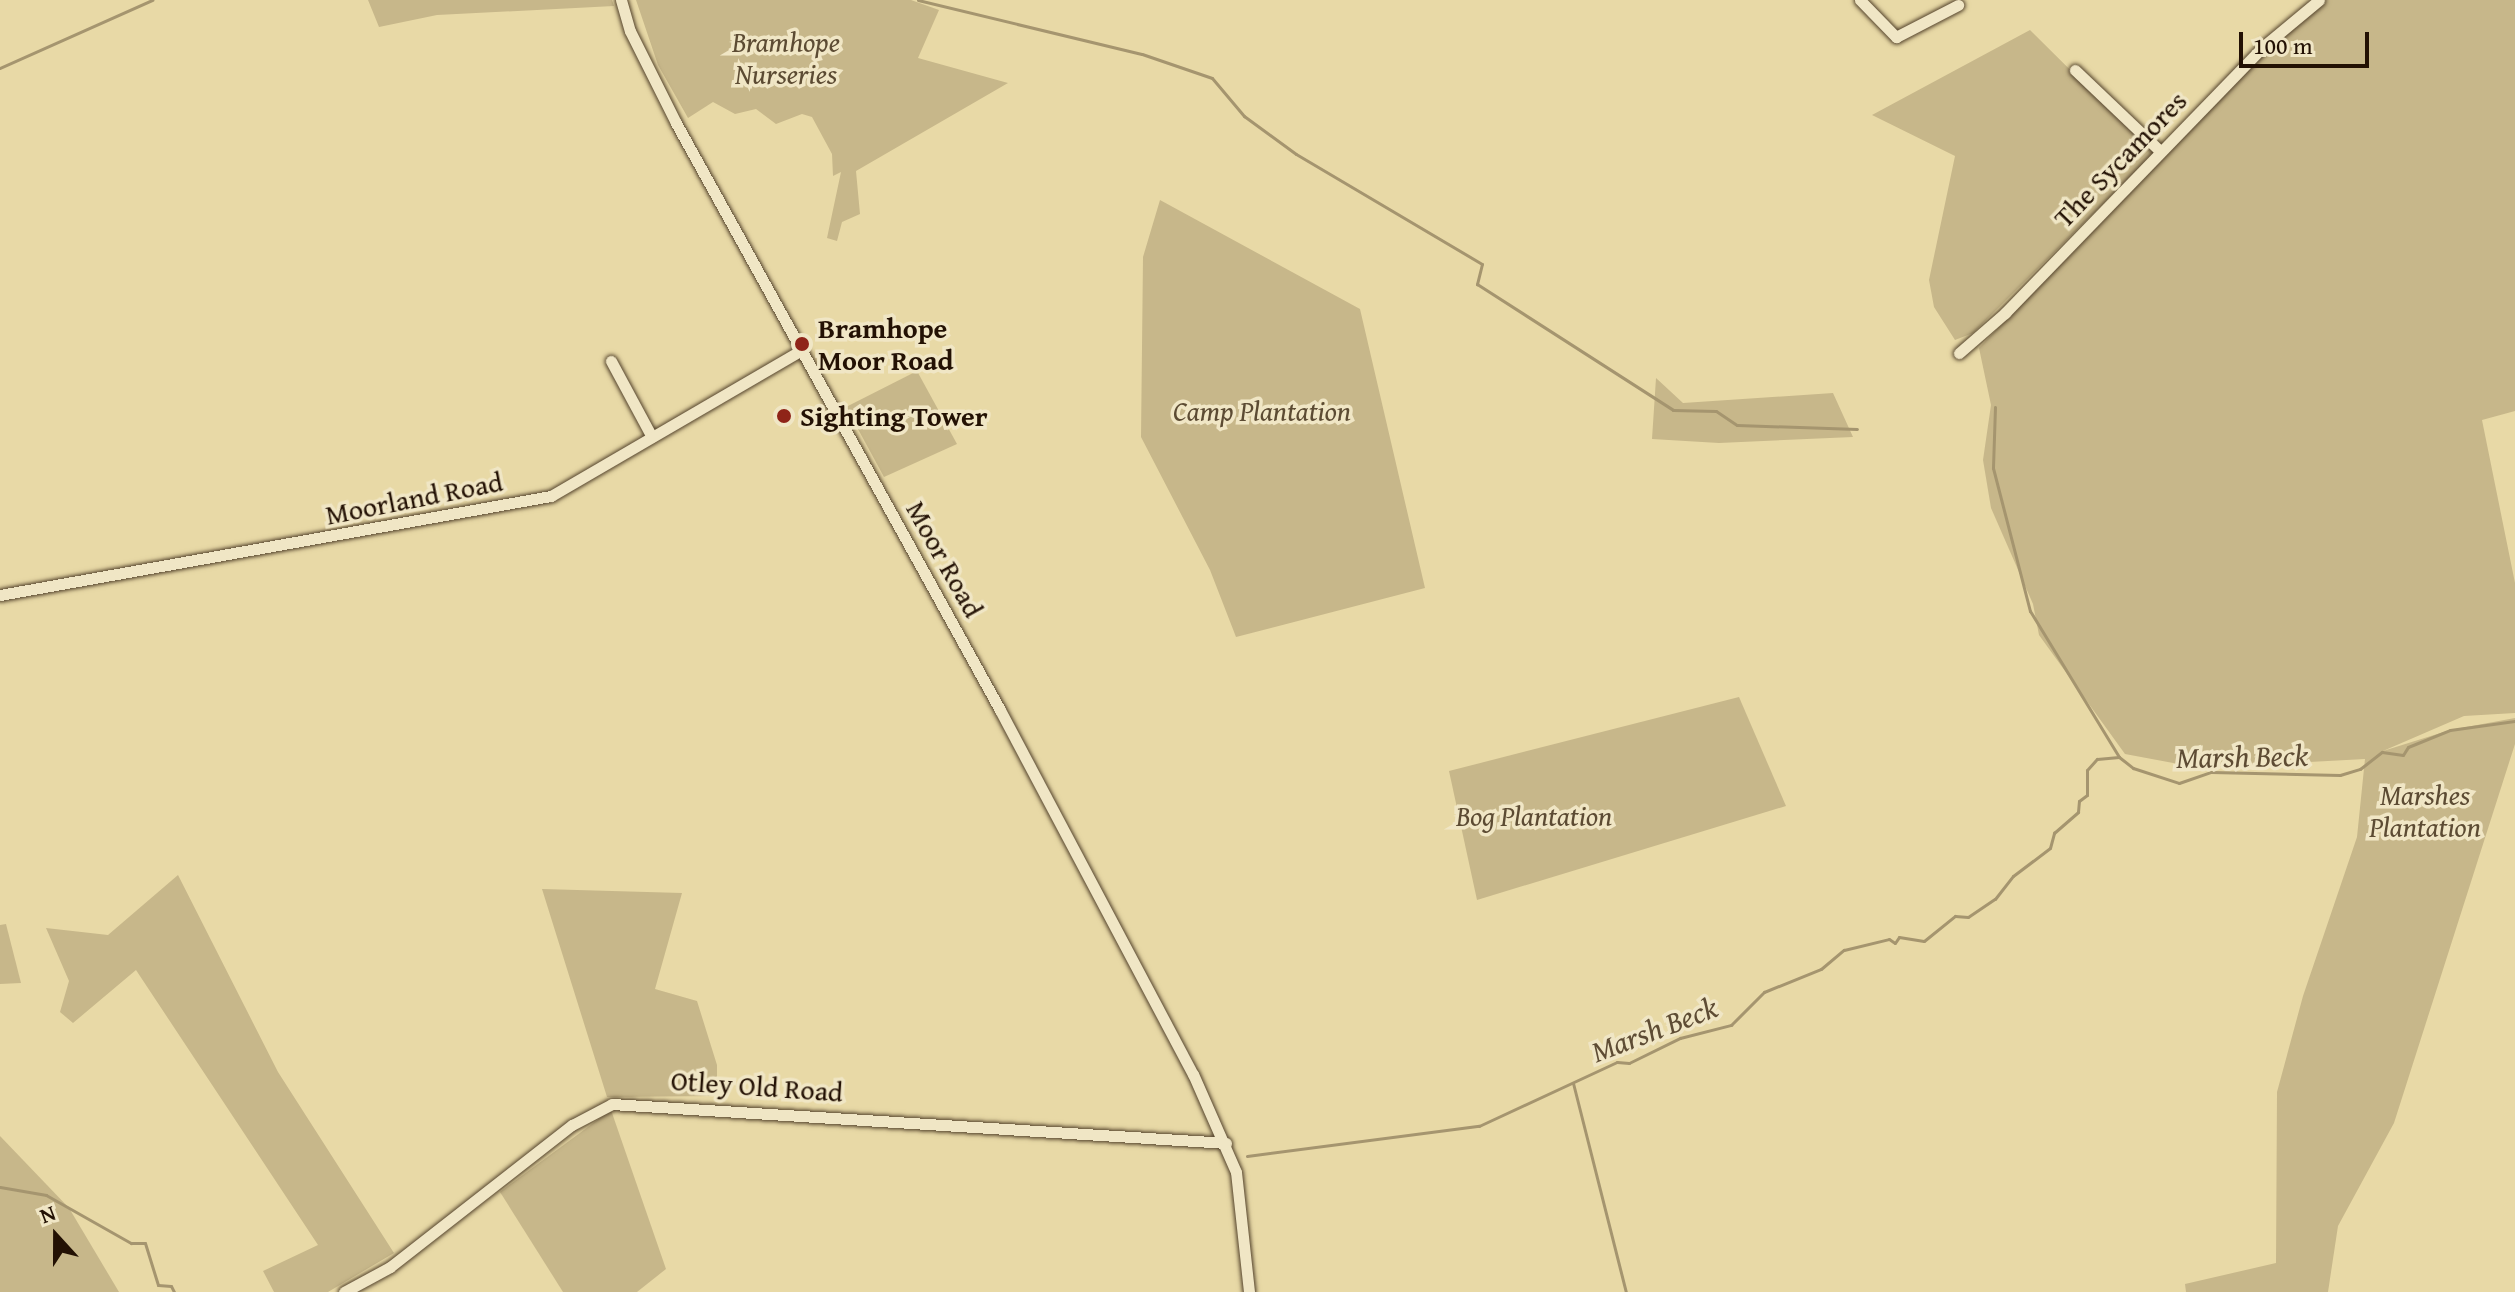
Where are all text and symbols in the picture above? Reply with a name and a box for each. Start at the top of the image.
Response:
scale bar [2243,16,2373,66]
park label: Bramhope Nurseries [732,25,840,91]
text: 100 m [2253,28,2313,63]
street label: The Sycamores [2047,84,2193,234]
place label: Bramhope Moor Road [818,311,954,377]
marker: Bramhope Moor Road [793,335,811,353]
park label: Camp Plantation [1173,394,1351,428]
place label: Sighting Tower [800,399,988,433]
marker: Sighting Tower [775,407,793,425]
street label: Moorland Road [323,464,505,532]
street label: Moor Road [899,495,991,623]
water label: Marsh Beck [2176,737,2308,775]
park label: Marshes Plantation [2369,778,2481,844]
park label: Bog Plantation [1456,799,1612,833]
water label: Marsh Beck [1586,989,1722,1069]
street label: Otley Old Road [670,1063,844,1109]
north arrow [16,1196,96,1276]
text: N [35,1196,60,1231]

